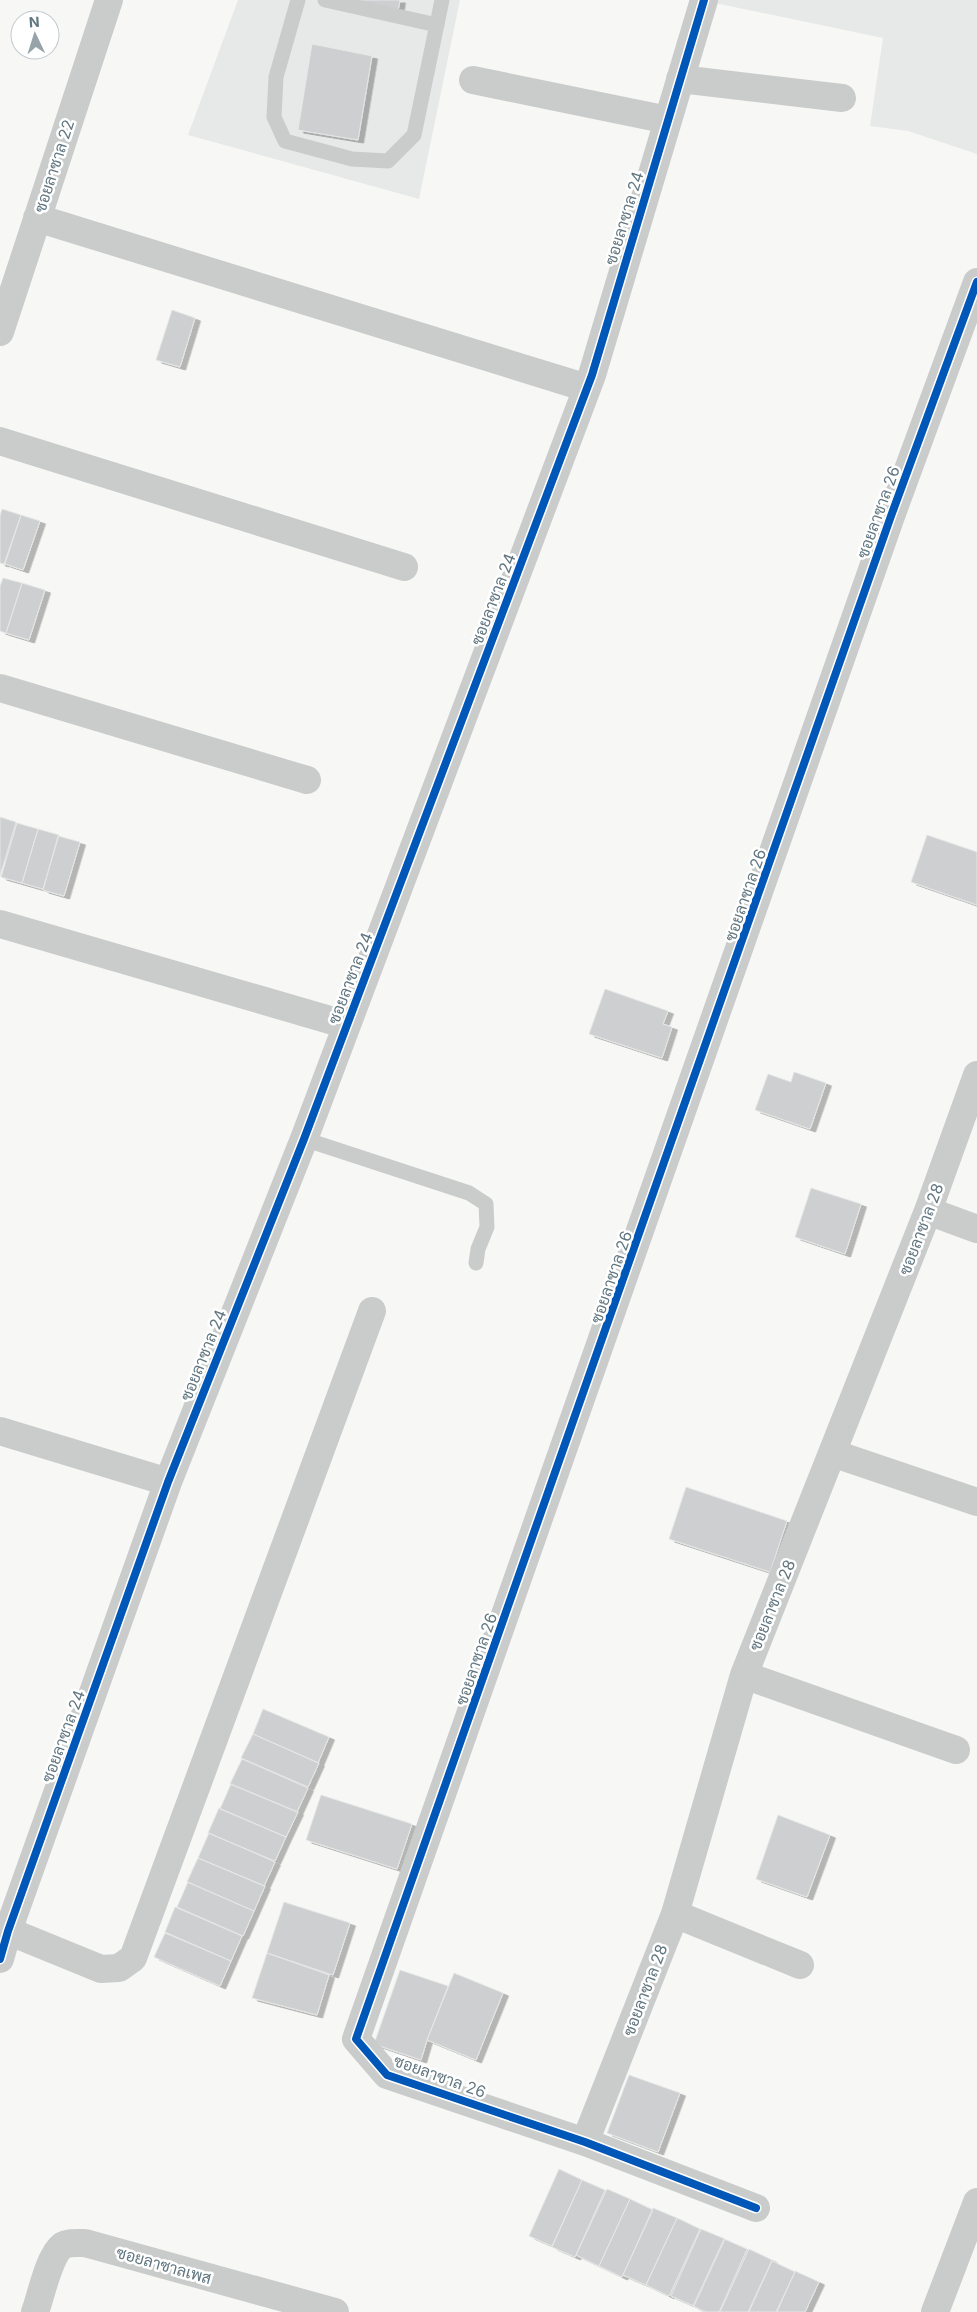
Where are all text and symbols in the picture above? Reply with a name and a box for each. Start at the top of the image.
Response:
north arrow [10,10,60,60]
text: N [28,13,40,30]
street label: ซอยลาซาล 22 [30,117,78,215]
street label: ซอยลาซาล 24 [600,169,648,267]
street label: ซอยลาซาล 26 [852,463,904,561]
street label: ซอยลาซาล 24 [466,550,520,648]
street label: ซอยลาซาล 26 [720,846,770,944]
street label: ซอยลาซาล 24 [323,929,377,1027]
street label: ซอยลาซาล 28 [894,1180,948,1278]
street label: ซอยลาซาล 26 [586,1228,636,1326]
street label: ซอยลาซาล 24 [176,1306,230,1404]
street label: ซอยลาซาล 28 [745,1557,799,1653]
street label: ซอยลาซาล 26 [451,1610,501,1708]
street label: ซอยลาซาล 24 [37,1687,89,1785]
street label: ซอยลาซาล 28 [618,1941,672,2039]
street label: ซอยลาซาล 26 [391,2050,489,2102]
street label: ซอยลาซาลเพส [114,2242,214,2288]

